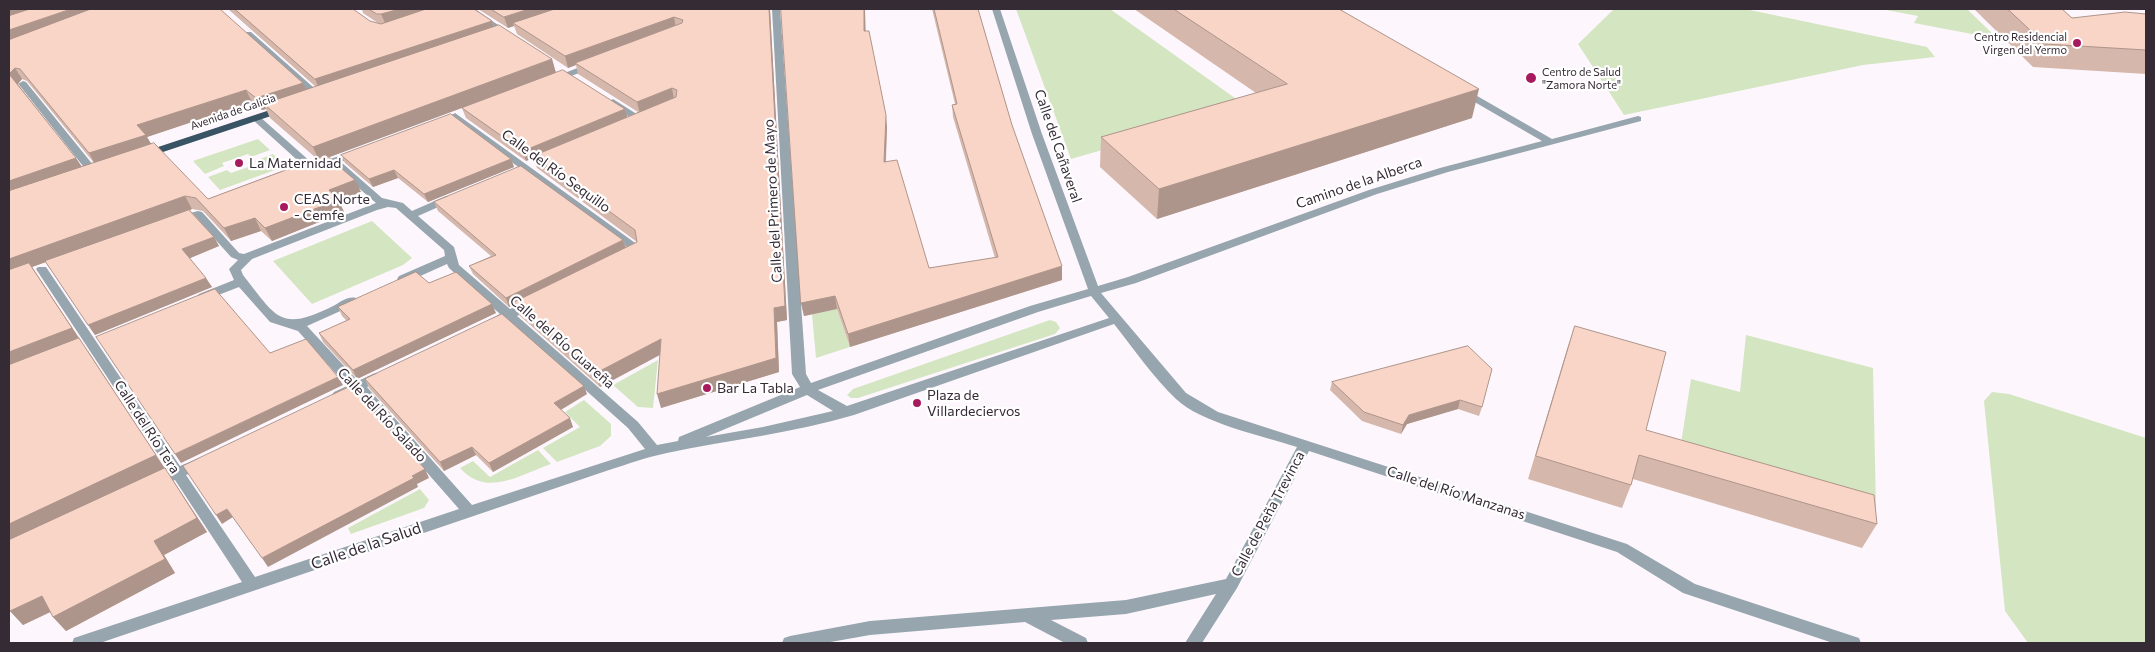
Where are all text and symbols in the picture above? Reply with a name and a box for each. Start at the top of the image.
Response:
place label: Centro Residencial Virgen del Yermo [1974,30,2067,56]
marker: Centro Residencial Virgen del Yermo [2071,37,2083,49]
place label: Centro de Salud "Zamora Norte" [1542,65,1621,91]
marker: Centro de Salud "Zamora Norte" [1524,71,1538,85]
street label: Calle del Cañaveral [1031,87,1085,205]
street label: Avenida de Galicia [189,91,277,133]
street label: Calle del Primero de Mayo [760,119,786,283]
street label: Calle del Río Sequillo [498,126,614,216]
street label: Camino de la Alberca [1294,154,1424,212]
place label: La Maternidad [249,155,341,171]
marker: La Maternidad [233,157,245,169]
place label: CEAS Norte - Cemfe [294,191,370,223]
marker: CEAS Norte - Cemfe [278,201,290,213]
street label: Calle del Río Guareña [506,292,618,392]
street label: Calle del Río Salado [334,364,430,466]
street label: Calle del Río Tera [111,377,183,477]
place label: Bar La Tabla [717,380,794,396]
marker: Bar La Tabla [701,382,713,394]
place label: Plaza de Villardeciervos [927,387,1020,420]
marker: Plaza de Villardeciervos [911,397,923,409]
street label: Calle de Peña Trevinca [1228,448,1308,580]
street label: Calle del Río Manzanas [1385,463,1527,523]
street label: Calle de la Salud [308,518,424,574]

